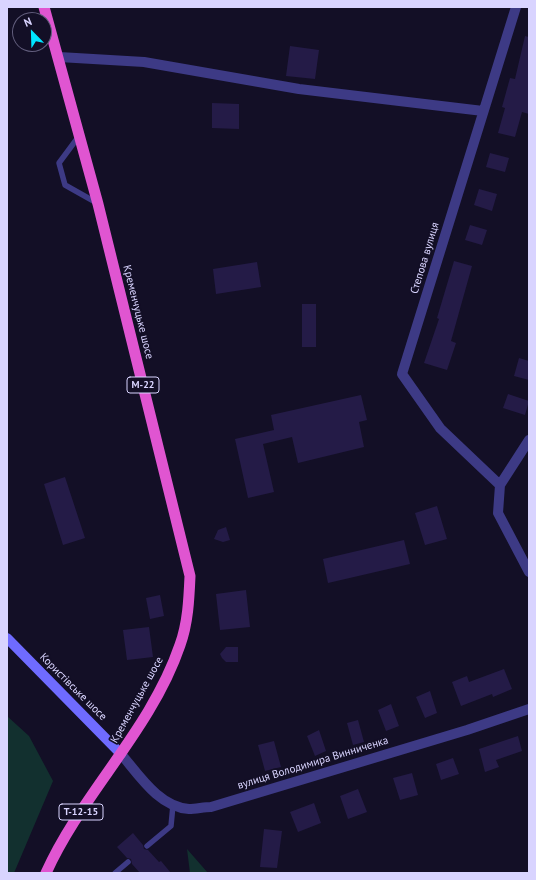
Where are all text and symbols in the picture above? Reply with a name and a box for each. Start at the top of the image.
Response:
north arrow [12,12,52,52]
text: N [22,14,34,30]
street label: Степова вулиця [408,221,442,295]
street label: Кременчуцьке шосе [120,264,156,360]
road number: М-22 [127,377,159,393]
street label: Користівське шосе [37,651,109,723]
street label: Кременчуцьке шосе [108,655,166,745]
street label: вулиця Володимира Винниченка [236,734,390,792]
road number: Т-12-15 [59,804,103,820]

